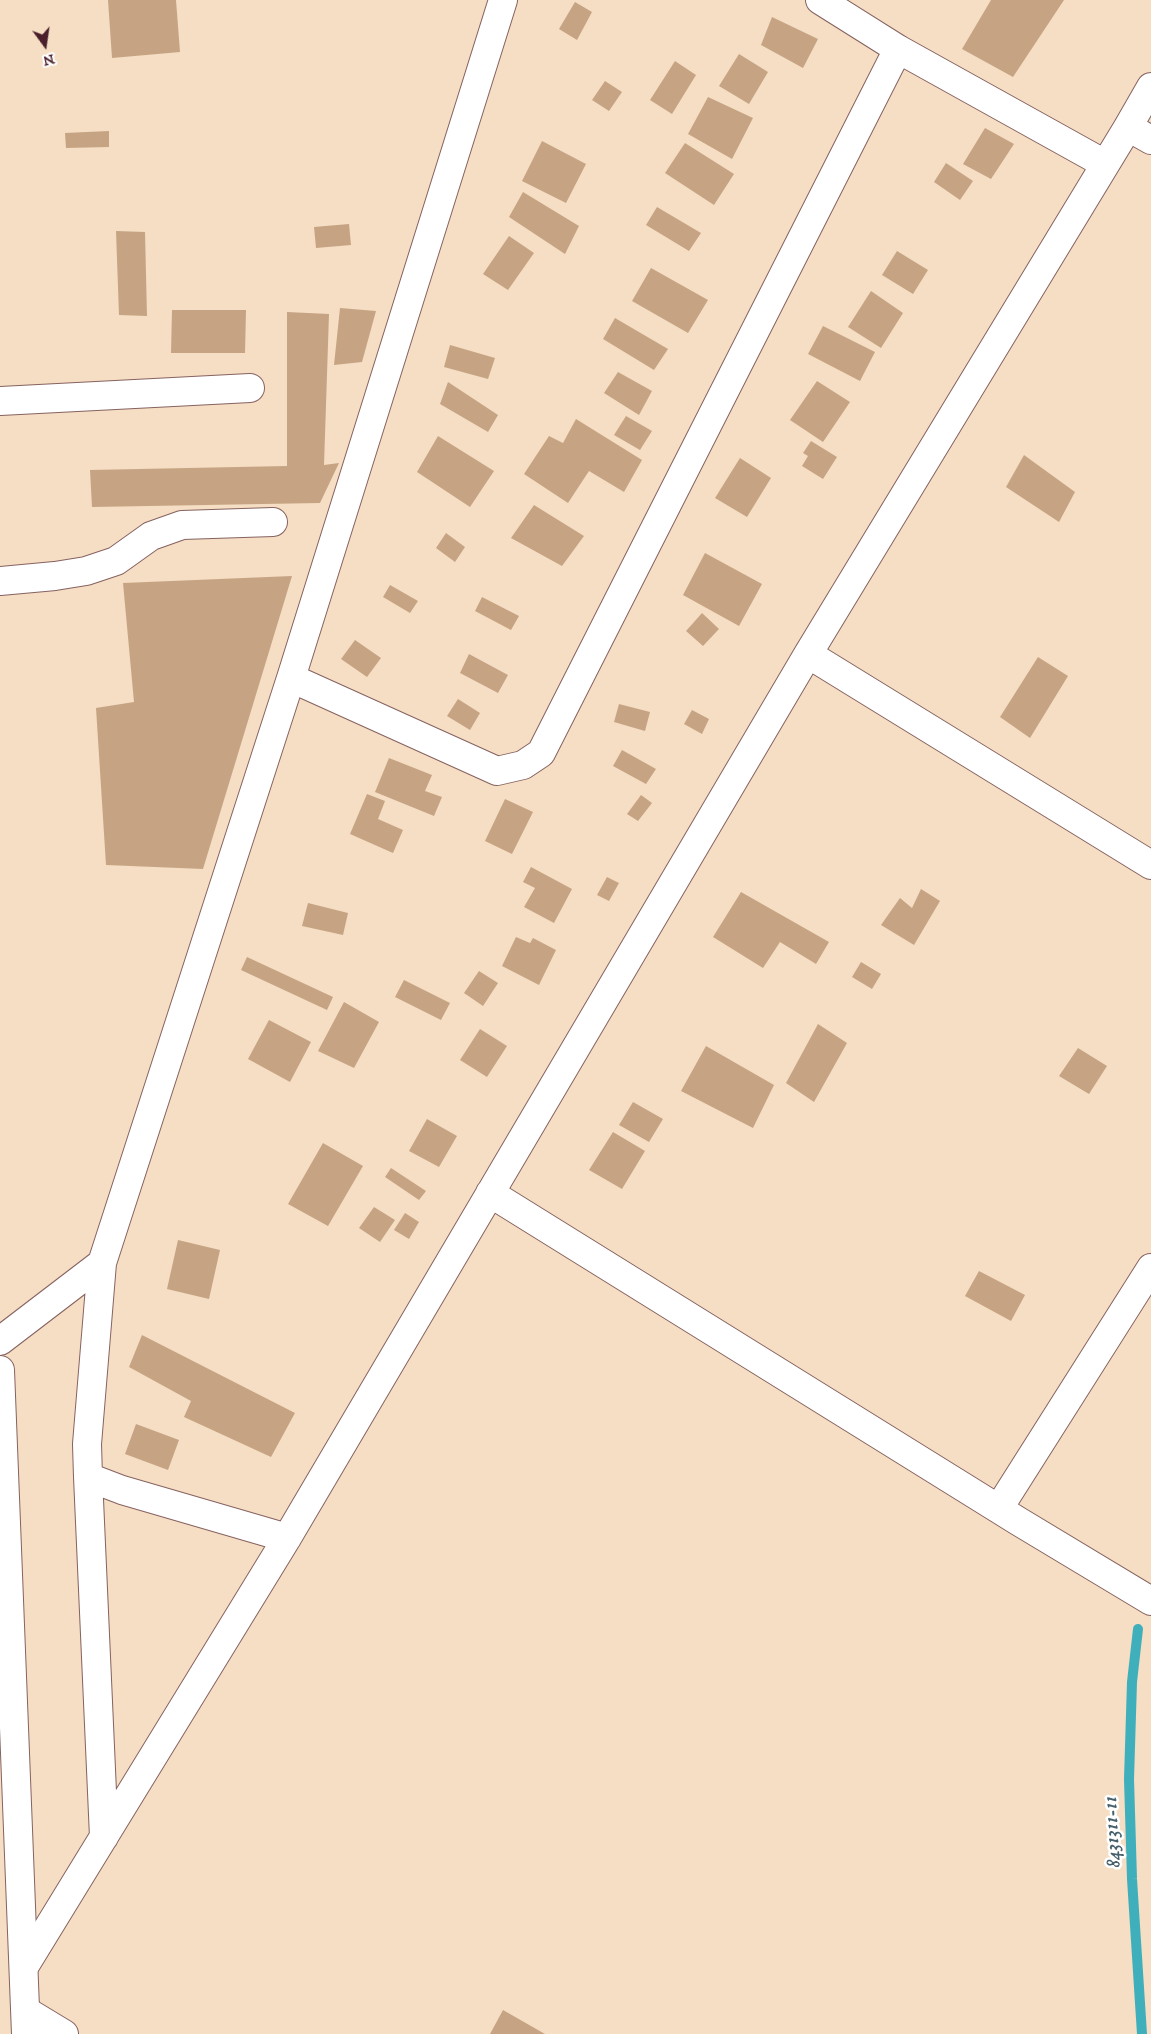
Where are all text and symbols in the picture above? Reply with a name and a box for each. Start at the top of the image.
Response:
north arrow [20,20,70,70]
text: N [41,49,56,70]
water label: 8431311-11 [1101,1795,1127,1869]

